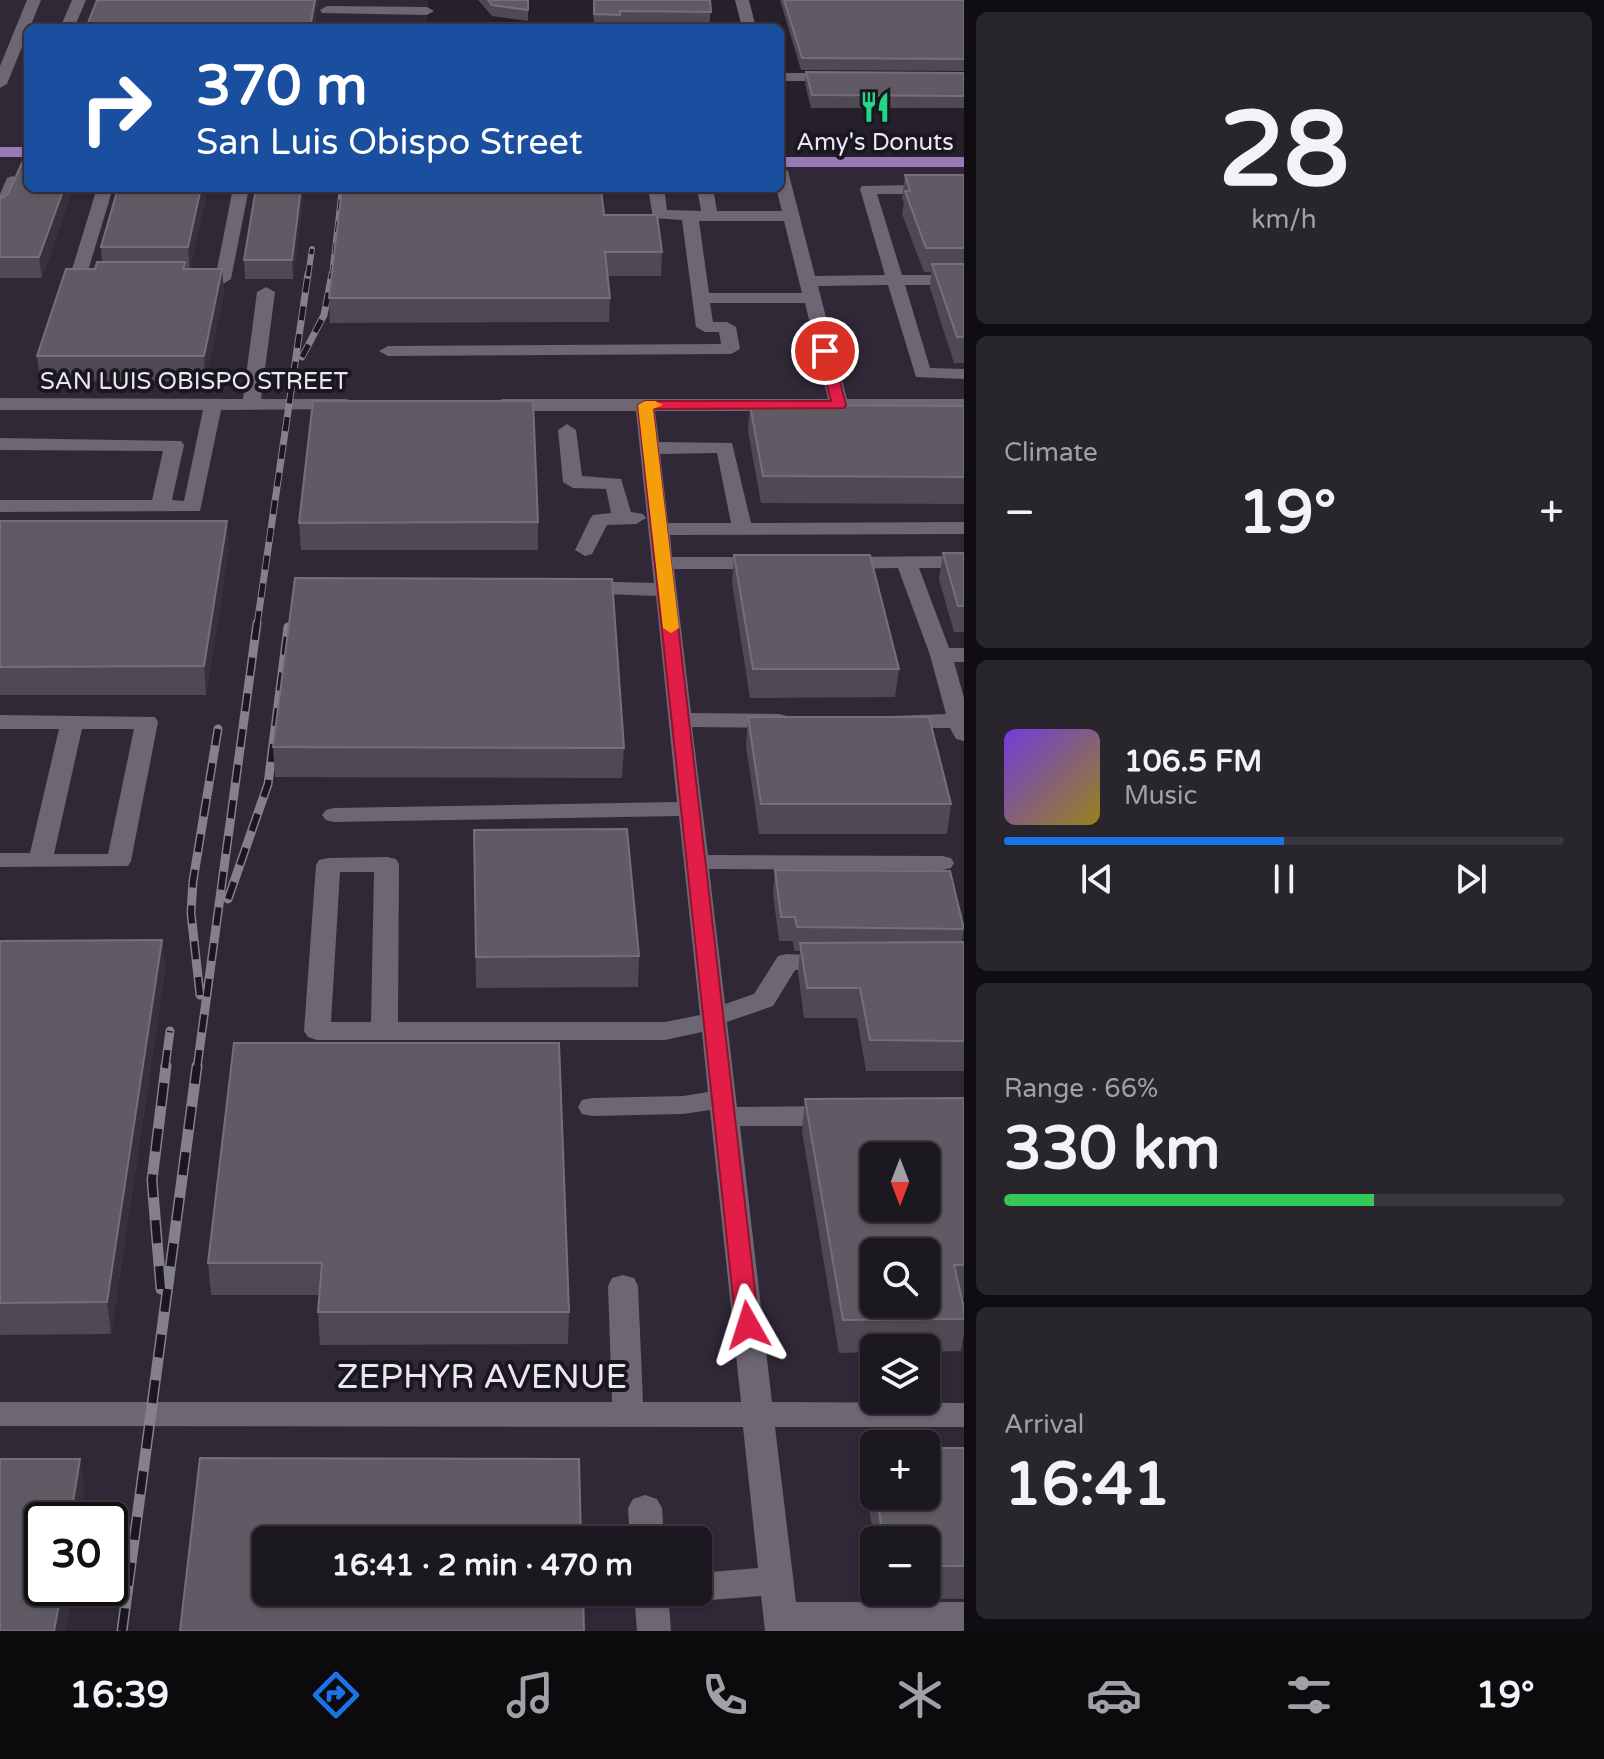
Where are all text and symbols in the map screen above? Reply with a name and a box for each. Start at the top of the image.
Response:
text: 370 m [196,53,367,120]
icon: right [64,56,168,160]
text: 28 [1219,89,1349,214]
restaurant icon: Amy's Donuts [858,90,892,124]
text: San Luis Obispo Street [196,121,583,164]
place label: Amy's Donuts [796,128,954,157]
text: km/h [1251,204,1317,235]
pin [791,317,859,385]
icon: arrive [803,329,847,373]
street label: SAN LUIS OBISPO STREET [40,367,348,396]
text: Climate [1004,437,1098,468]
text: 19° [1238,477,1336,549]
text: − [1004,487,1035,540]
text: + [1539,487,1564,540]
text: 106.5 FM [1124,743,1262,780]
text: Music [1124,780,1197,811]
icon: previous [1075,857,1119,901]
icon: pause [1262,857,1306,901]
icon: next [1449,857,1493,901]
text: Range · 66% [1004,1073,1158,1104]
text: 330 km [1004,1113,1220,1185]
north arrow [860,1142,940,1222]
map controls [860,1142,940,1606]
button: search [860,1238,940,1318]
position arrow [706,1283,790,1367]
button: layers [860,1334,940,1414]
street label: ZEPHYR AVENUE [337,1357,627,1398]
text: Arrival [1004,1409,1084,1440]
button: + [860,1430,940,1510]
text: 16:41 [1004,1449,1170,1521]
speed limit sign: 30 [24,1502,128,1606]
button: − [860,1526,940,1606]
text: 16:41 · 2 min · 470 m [331,1547,633,1584]
icon: directions [308,1667,364,1723]
icon: music [502,1667,558,1723]
icon: phone [697,1667,753,1723]
icon: climate [892,1667,948,1723]
icon: car [1086,1667,1142,1723]
icon: filters [1281,1667,1337,1723]
text: 16:39 [69,1674,169,1717]
text: 19° [1476,1674,1535,1717]

